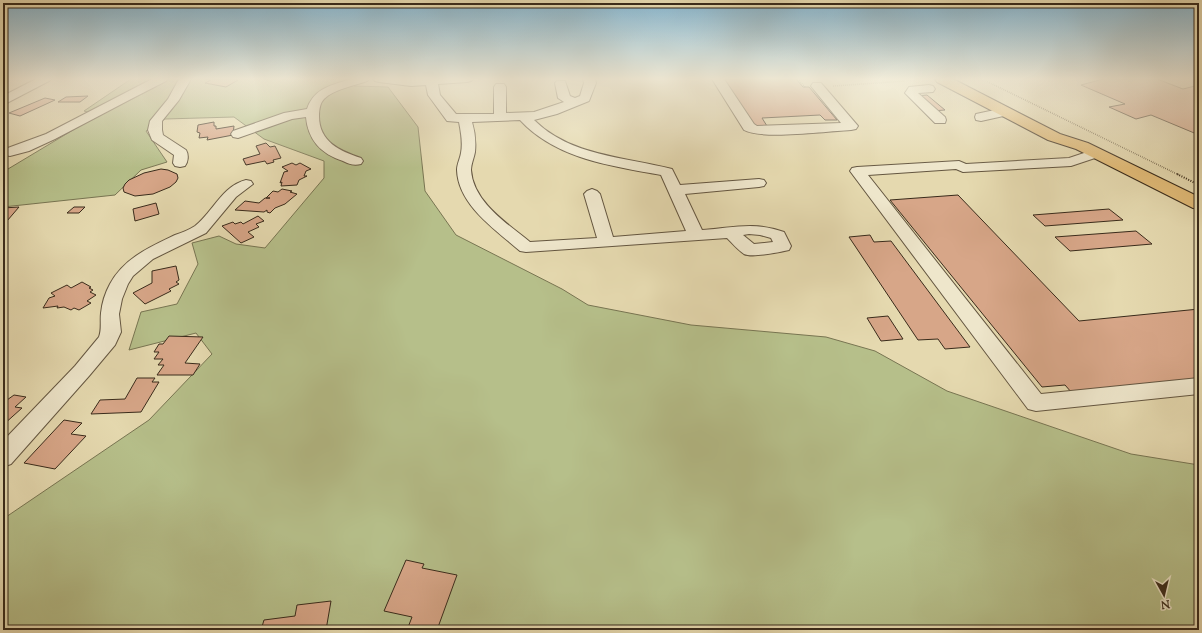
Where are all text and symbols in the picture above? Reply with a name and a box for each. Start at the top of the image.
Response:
north arrow [1144,575,1184,615]
text: N [1160,595,1172,612]

